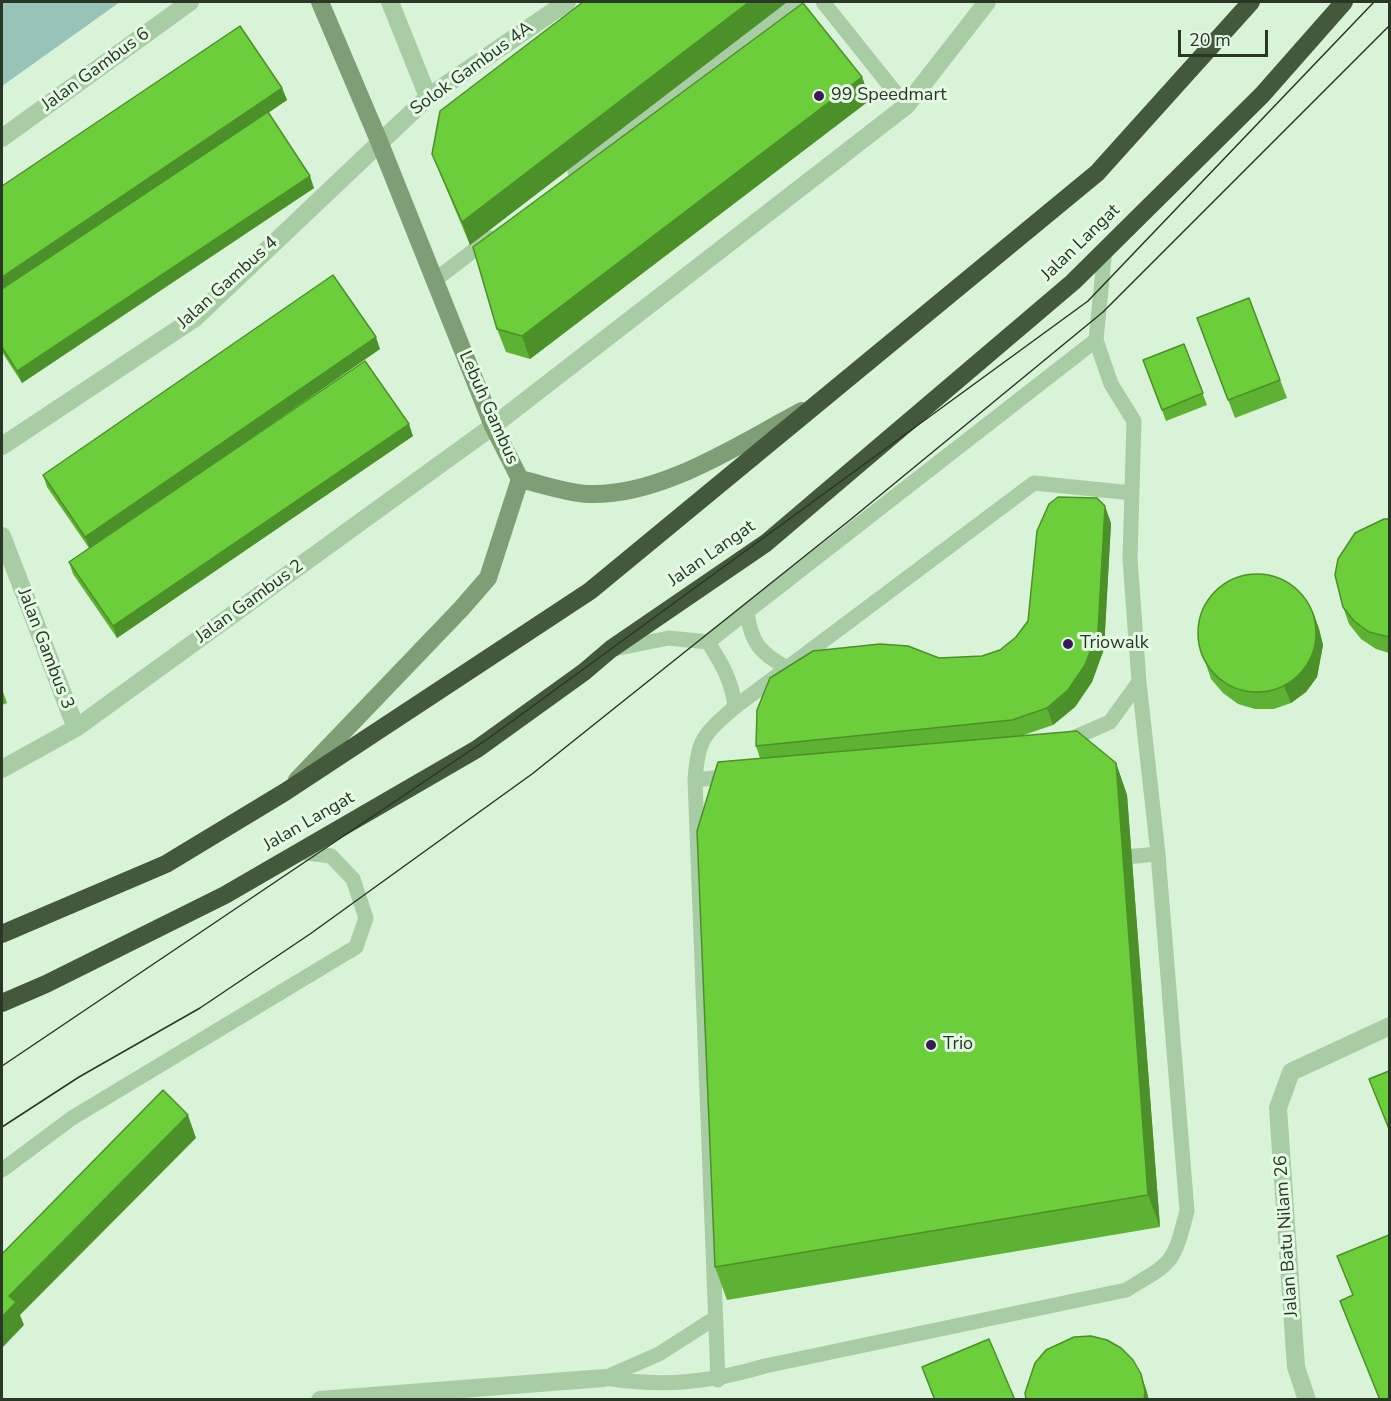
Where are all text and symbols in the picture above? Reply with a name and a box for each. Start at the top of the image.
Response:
street label: Solok Gambus 4A [407,17,537,121]
scale bar [1181,18,1271,56]
street label: Jalan Gambus 6 [38,24,154,116]
text: 20 m [1189,28,1231,52]
place label: 99 Speedmart [831,85,947,107]
marker: 99 Speedmart [812,89,826,103]
street label: Jalan Langat [1037,200,1125,286]
street label: Jalan Gambus 4 [173,232,283,334]
street label: Lebuh Gambus [453,348,523,468]
street label: Jalan Langat [664,516,760,592]
street label: Jalan Gambus 2 [192,556,308,648]
street label: Jalan Gambus 3 [12,585,78,713]
place label: Triowalk [1080,633,1149,655]
marker: Triowalk [1061,637,1075,651]
street label: Jalan Langat [260,787,358,857]
place label: Trio [943,1034,973,1056]
marker: Trio [924,1038,938,1052]
street label: Jalan Batu Nilam 26 [1271,1155,1303,1317]

